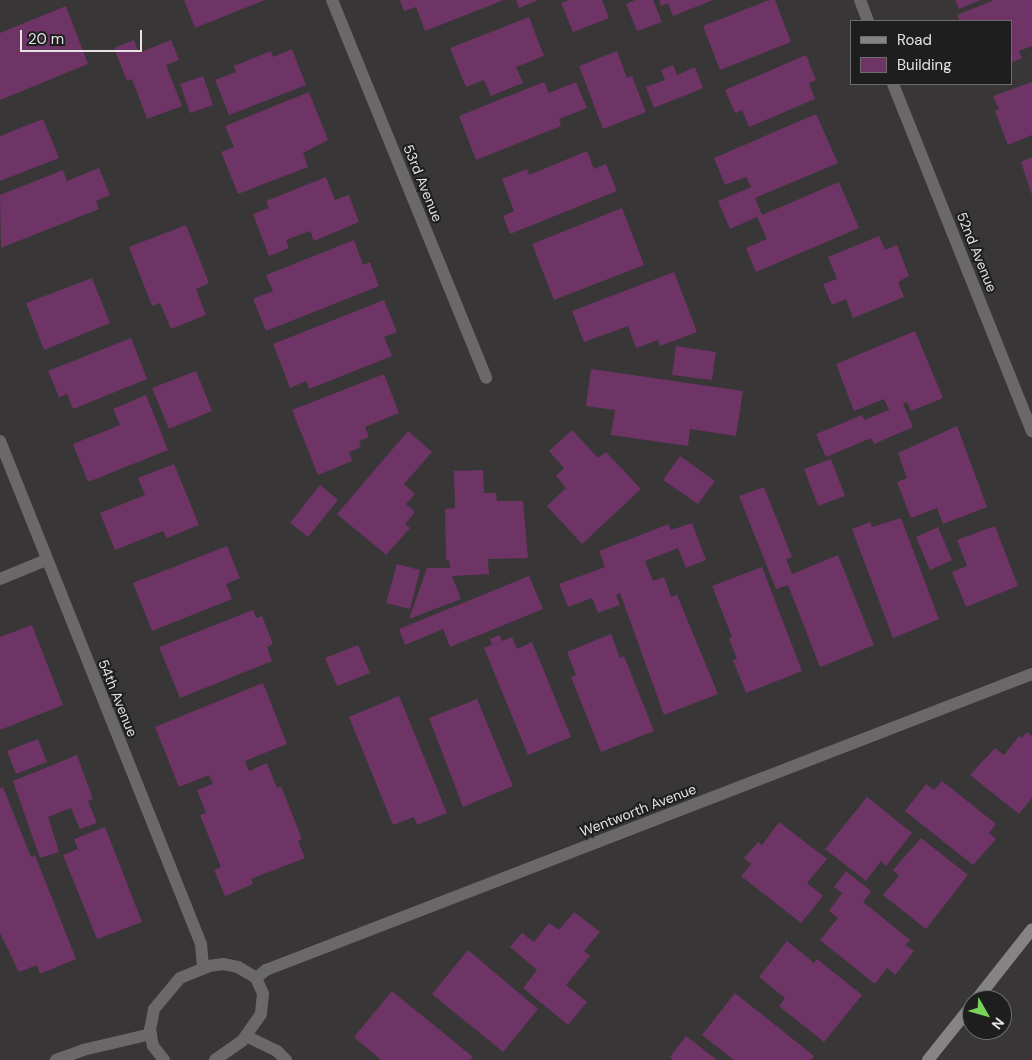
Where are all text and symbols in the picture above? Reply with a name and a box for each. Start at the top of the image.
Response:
scale bar [22,20,145,52]
legend [850,20,1012,85]
text: 20 m [28,29,64,49]
text: Road [897,30,932,50]
text: Building [897,55,952,75]
street label: 53rd Avenue [400,142,446,224]
street label: 52nd Avenue [953,210,1001,294]
street label: 54th Avenue [95,657,141,739]
street label: Wentworth Avenue [578,780,698,840]
north arrow [962,990,1012,1040]
text: N [988,1014,1008,1033]

